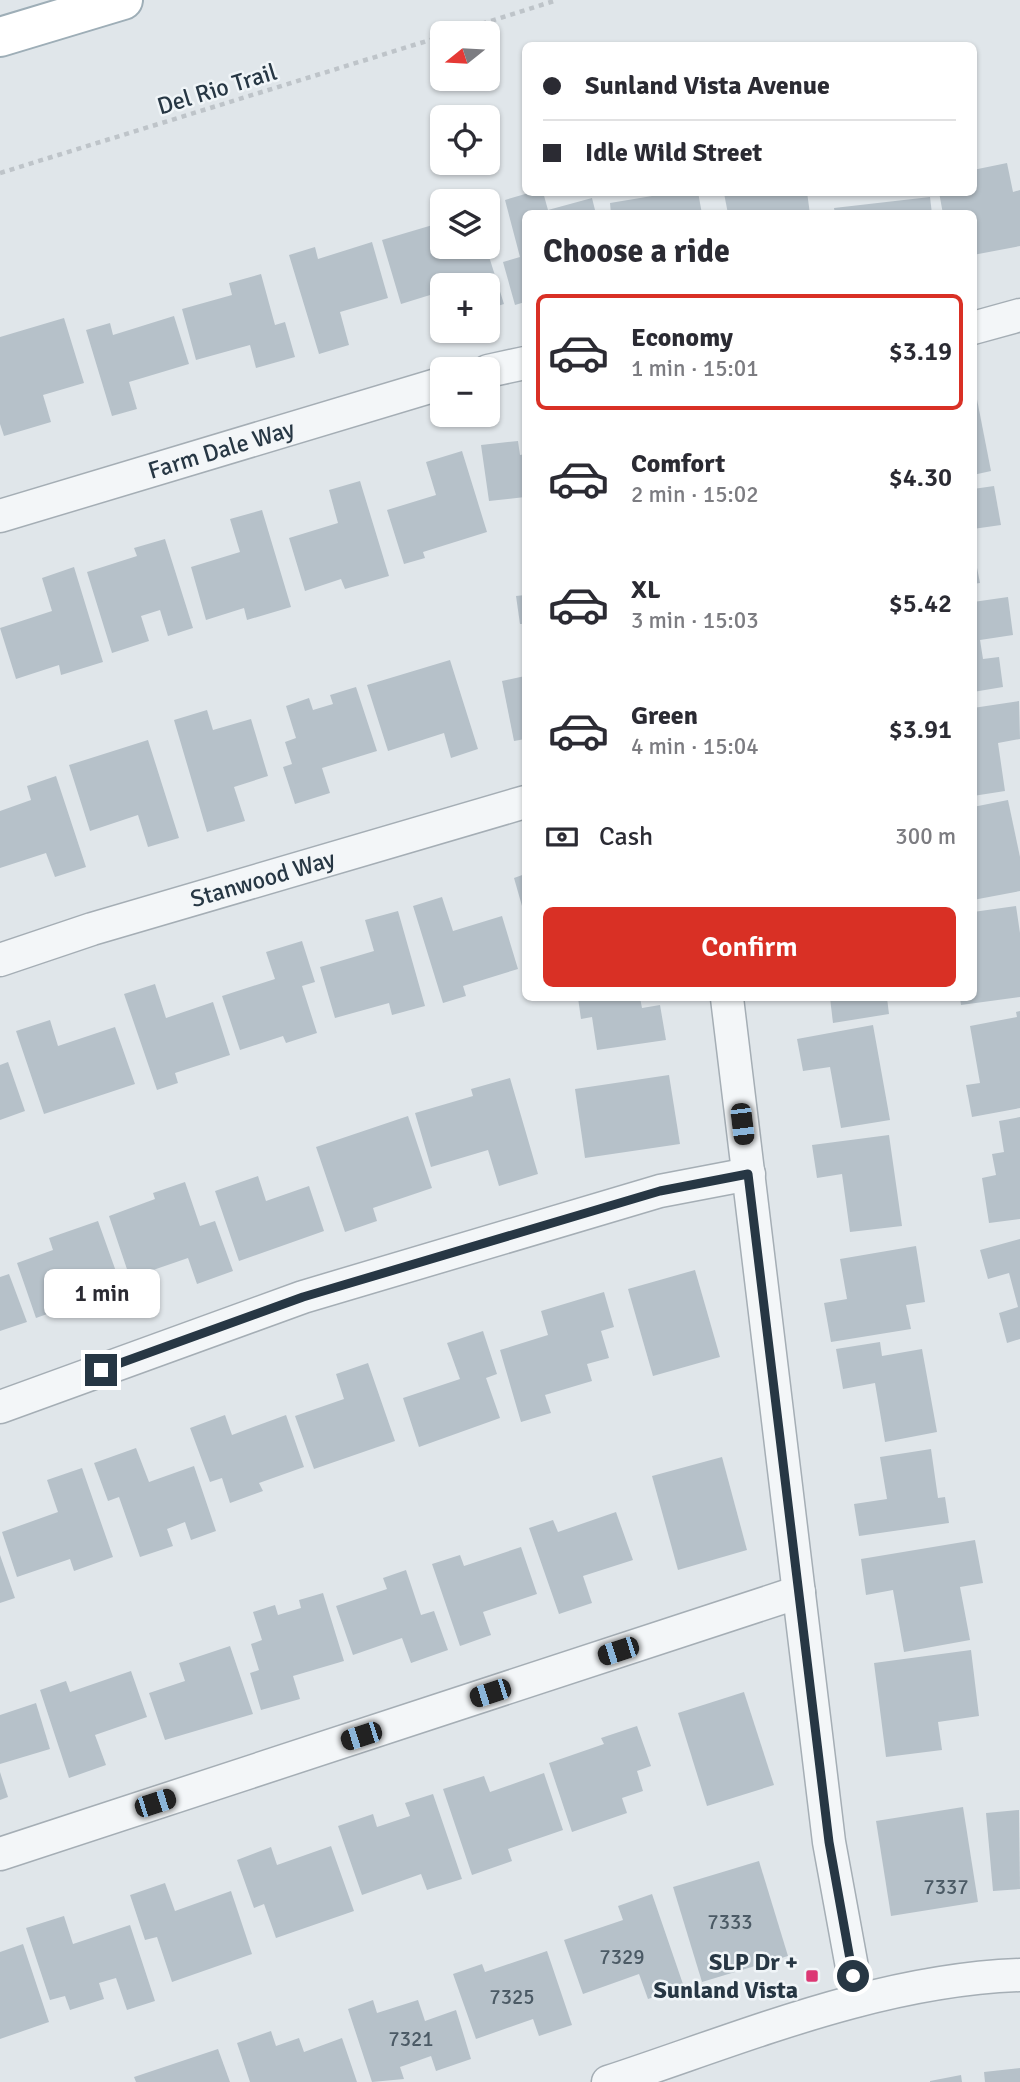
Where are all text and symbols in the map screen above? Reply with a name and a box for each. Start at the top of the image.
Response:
north arrow [430,21,500,91]
map controls [430,21,500,427]
street label: Del Rio Trail [153,57,281,121]
text: Sunland Vista Avenue [585,70,830,102]
button: locate [430,105,500,175]
text: Idle Wild Street [585,137,762,169]
button: layers [430,189,500,259]
text: Choose a ride [543,232,730,271]
button: + [430,273,500,343]
icon: car [547,321,610,384]
text: Economy [631,322,733,354]
text: $3.19 [889,336,952,368]
text: 1 min · 15:01 [631,354,759,383]
button: − [430,357,500,427]
street label: Farm Dale Way [144,413,298,486]
icon: car [547,447,610,510]
text: Comfort [631,448,725,480]
text: $4.30 [889,462,952,494]
text: 2 min · 15:02 [631,480,759,509]
icon: car [547,573,610,636]
text: XL [631,574,661,606]
text: $5.42 [889,588,952,620]
text: 3 min · 15:03 [631,606,759,635]
icon: car [547,699,610,762]
text: Green [631,700,698,732]
text: $3.91 [889,714,952,746]
text: 4 min · 15:04 [631,732,759,761]
icon: cash [543,818,581,856]
text: Cash [599,821,653,853]
text: 300 m [895,822,956,851]
street label: Stanwood Way [187,844,339,914]
button: Confirm [543,907,956,987]
car [730,1102,755,1146]
callout: 1 min [43,1268,159,1318]
text: 1 min [74,1279,130,1308]
route end [85,1354,117,1386]
car [595,1635,642,1667]
car [467,1677,514,1709]
car [338,1720,385,1752]
car [132,1787,179,1819]
house number: 7337 [923,1874,969,1900]
house number: 7333 [707,1909,753,1935]
house number: 7329 [599,1944,645,1970]
place label: SLP Dr + Sunland Vista [653,1947,798,2005]
route start [837,1960,869,1992]
marker: SLP Dr + Sunland Vista [804,1968,820,1984]
house number: 7325 [489,1984,535,2010]
house number: 7321 [388,2026,434,2052]

